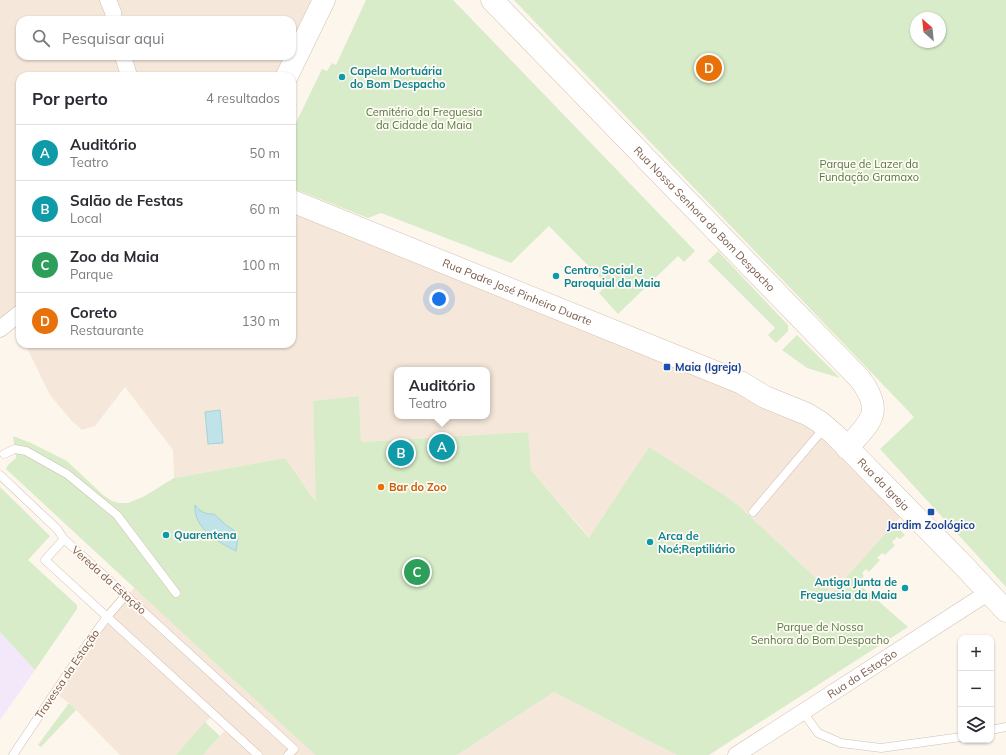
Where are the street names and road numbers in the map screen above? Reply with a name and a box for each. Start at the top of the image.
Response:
street label: Rua Nossa Senhora do Bom Despacho [631,143,778,294]
street label: Rua Padre José Pinheiro Duarte [440,256,594,329]
street label: Rua da Igreja [855,455,912,514]
street label: Vereda da Estação [69,543,149,617]
street label: Travessa da Estação [32,627,102,721]
street label: Rua da Estação [825,646,900,701]

